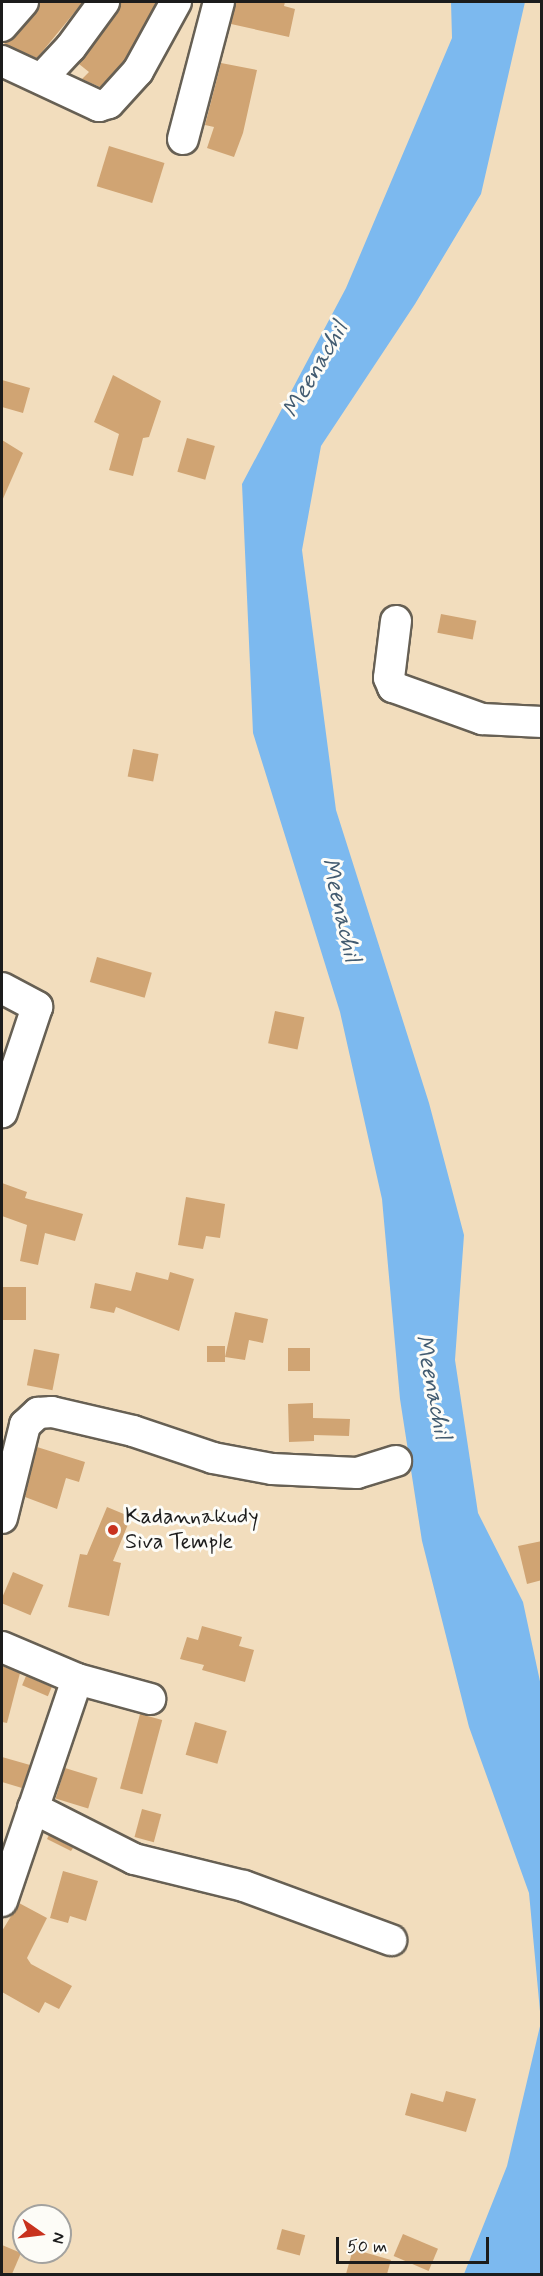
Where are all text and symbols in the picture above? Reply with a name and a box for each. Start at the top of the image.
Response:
water label: Meenachil [277,317,355,423]
water label: Meenachil [314,855,366,965]
water label: Meenachil [408,1332,456,1442]
place label: Kadannakudy Siva Temple [125,1504,259,1556]
marker: Kadannakudy Siva Temple [106,1523,120,1537]
north arrow [12,2204,72,2264]
scale bar [339,2225,492,2263]
text: N [47,2230,69,2246]
text: 50 m [347,2235,387,2259]

